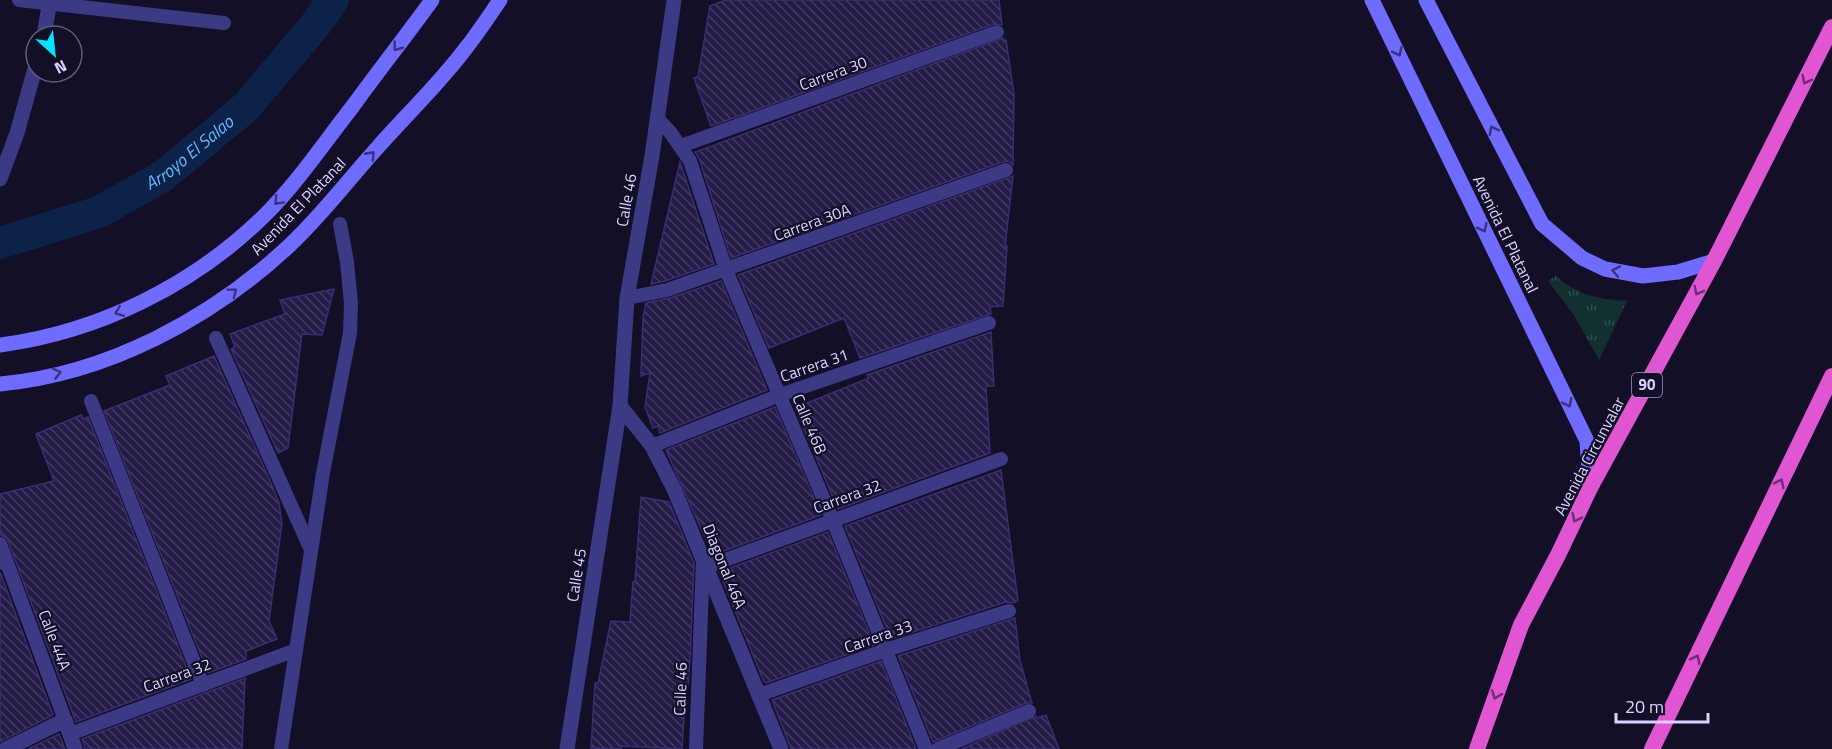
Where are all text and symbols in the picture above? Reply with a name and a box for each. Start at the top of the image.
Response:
north arrow [24,24,84,84]
one-way arrow [393,40,404,51]
one-way arrow [1391,46,1403,57]
street label: Carrera 30 [796,50,870,96]
text: N [50,54,71,81]
one-way arrow [1801,73,1813,84]
water label: Arroyo El Salao [140,108,240,197]
one-way arrow [1489,126,1500,136]
one-way arrow [364,151,375,162]
street label: Avenida El Platanal [245,152,351,260]
street label: Calle 46 [610,171,642,228]
street label: Avenida El Platanal [1467,171,1545,297]
one-way arrow [274,194,285,205]
street label: Carrera 30A [770,197,854,247]
one-way arrow [1476,221,1488,232]
one-way arrow [1611,265,1621,278]
one-way arrow [1694,284,1705,295]
one-way arrow [227,288,238,299]
one-way arrow [114,305,125,317]
street label: Carrera 31 [777,342,851,388]
one-way arrow [52,368,62,381]
road number: 90 [1632,373,1662,397]
street label: Calle 46B [787,390,834,458]
street label: Avenida Circunvalar [1548,392,1631,520]
one-way arrow [1561,397,1573,408]
street label: Carrera 32 [810,473,884,519]
one-way arrow [1773,478,1785,489]
one-way arrow [1572,512,1584,523]
street label: Diagonal 46A [697,520,753,613]
street label: Calle 45 [560,547,592,603]
street label: Calle 44A [32,606,78,674]
street label: Carrera 33 [841,613,915,659]
street label: Carrera 32 [140,652,214,698]
one-way arrow [1688,654,1700,665]
street label: Calle 46 [667,662,693,716]
scale bar [1616,686,1708,724]
one-way arrow [1491,690,1504,700]
text: 20 m [1625,693,1664,720]

